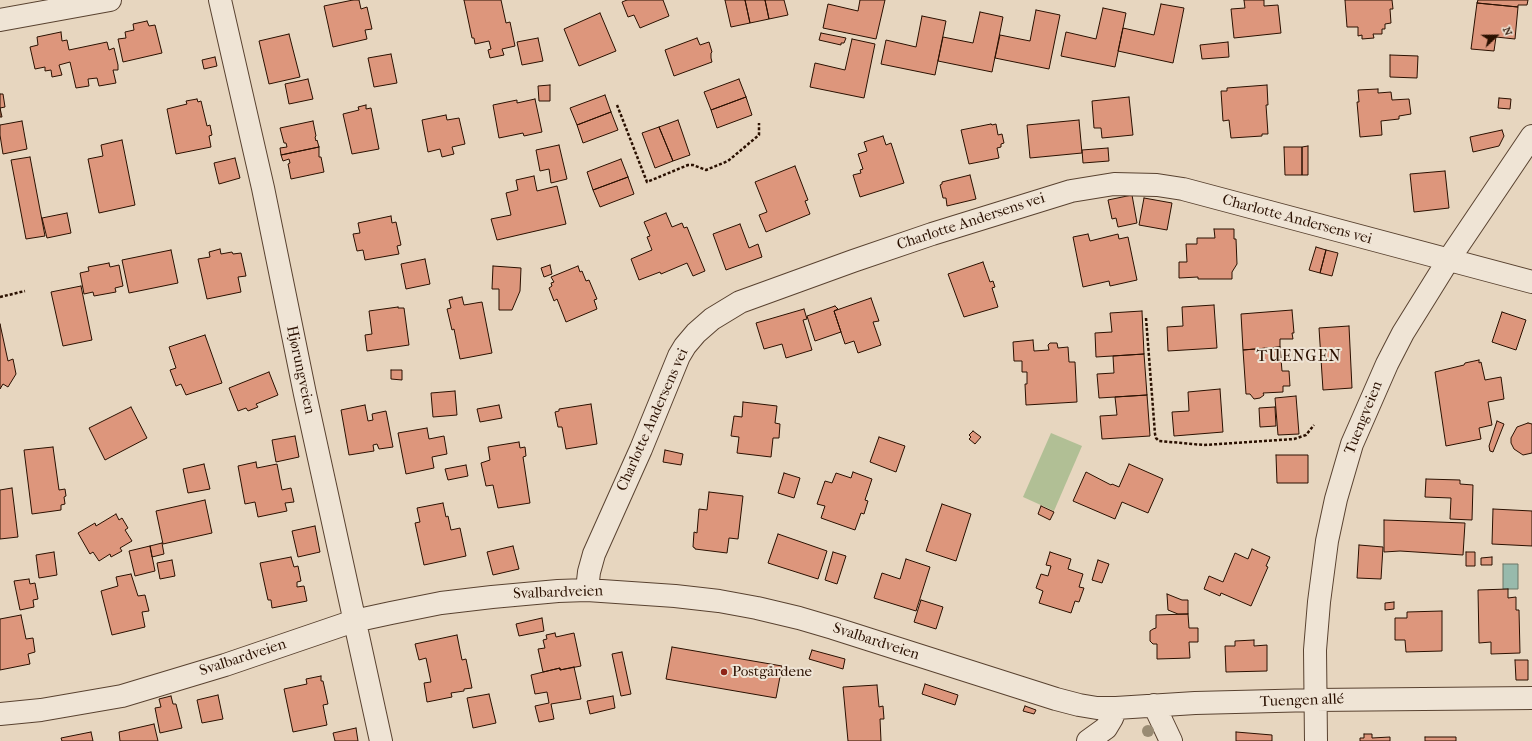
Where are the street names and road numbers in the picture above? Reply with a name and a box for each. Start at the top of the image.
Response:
street label: Charlotte Andersens vei [895,190,1047,254]
street label: Charlotte Andersens vei [1220,191,1374,249]
street label: Hjørungveien [282,324,318,416]
street label: Charlotte Andersens vei [613,346,693,494]
street label: Tuengveien [1341,379,1387,457]
street label: Svalbardveien [513,582,603,604]
street label: Svalbardveien [830,620,922,664]
street label: Svalbardveien [197,636,289,680]
street label: Tuengen allé [1260,691,1344,711]

